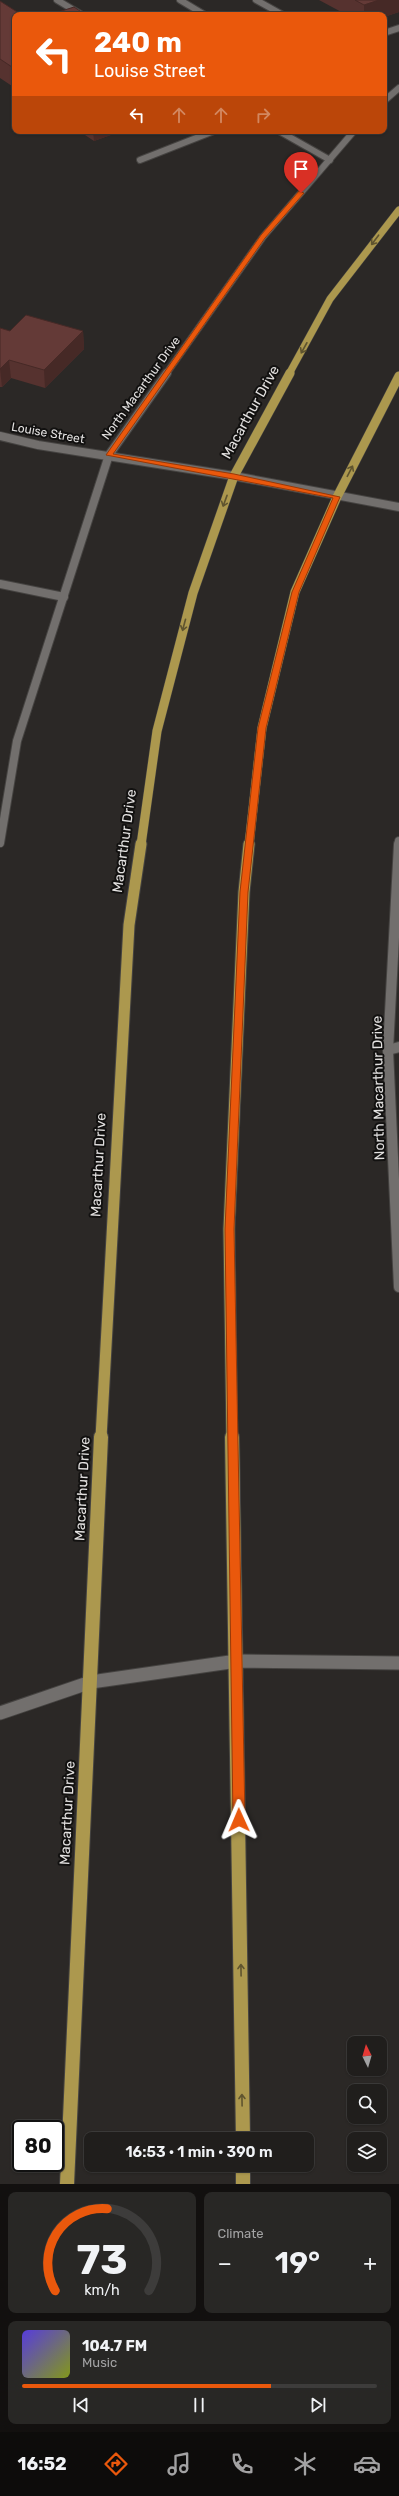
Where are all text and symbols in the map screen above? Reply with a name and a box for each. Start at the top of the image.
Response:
text: 240 m [94,26,182,59]
icon: left [28,28,80,80]
text: Louise Street [94,60,205,82]
icon: left [126,104,148,126]
icon: ahead [168,104,190,126]
icon: ahead [210,104,232,126]
icon: right [252,104,274,126]
pin [284,152,318,193]
icon: arrive [290,158,312,180]
one-way arrow [371,235,380,246]
street label: North Macarthur Drive [99,333,183,442]
one-way arrow [299,342,307,354]
street label: Macarthur Drive [218,362,283,462]
street label: Louise Street [10,420,86,446]
one-way arrow [347,466,354,478]
one-way arrow [221,495,229,507]
one-way arrow [180,618,188,631]
street label: Macarthur Drive [109,788,140,894]
street label: North Macarthur Drive [369,1015,388,1160]
street label: Macarthur Drive [87,1112,110,1217]
street label: Macarthur Drive [71,1436,94,1541]
street label: Macarthur Drive [56,1760,79,1865]
position arrow [218,1799,260,1841]
one-way arrow [237,1964,245,1977]
north arrow [347,2036,387,2076]
map controls [347,2036,387,2172]
button: search [347,2084,387,2124]
one-way arrow [239,2094,246,2107]
speed limit sign: 80 [12,2120,64,2172]
button: layers [347,2132,387,2172]
text: 16:53 · 1 min · 390 m [125,2143,273,2161]
text: Climate [218,2226,264,2241]
text: 73 [76,2234,127,2283]
text: 19° [275,2245,320,2281]
text: − [218,2250,232,2277]
text: + [363,2250,377,2277]
text: km/h [84,2281,120,2298]
text: 104.7 FM [82,2337,147,2355]
text: Music [82,2355,117,2370]
icon: previous [70,2394,92,2416]
icon: pause [188,2394,210,2416]
icon: next [307,2394,329,2416]
icon: directions [102,2450,130,2478]
icon: music [165,2450,193,2478]
icon: phone [228,2450,256,2478]
icon: climate [291,2450,319,2478]
icon: car [353,2450,381,2478]
text: 16:52 [17,2453,67,2475]

